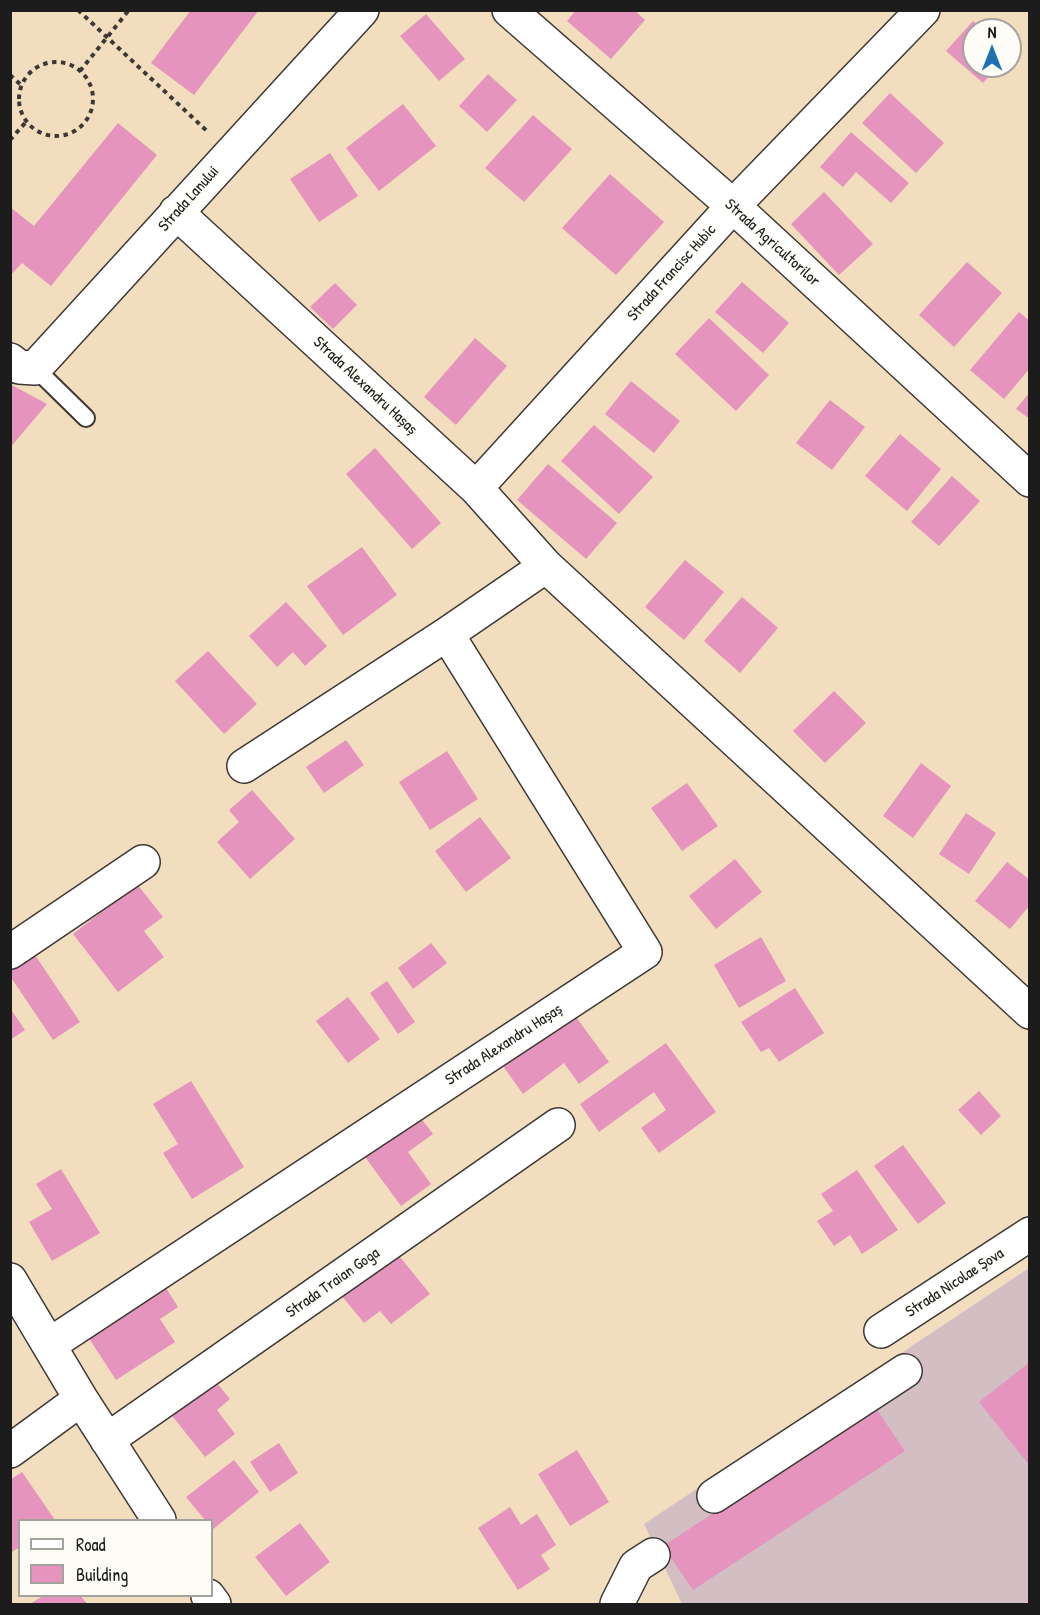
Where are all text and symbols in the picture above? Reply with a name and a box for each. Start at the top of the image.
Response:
north arrow [962,18,1022,78]
text: N [988,21,996,43]
street label: Strada Lanului [155,162,223,236]
street label: Strada Agricultorilor [720,195,824,291]
street label: Strada Francisc Hubic [624,221,720,325]
street label: Strada Alexandru Hașaș [309,333,421,439]
street label: Strada Alexandru Hașaș [442,1000,566,1090]
street label: Strada Traian Goga [283,1244,383,1322]
street label: Strada Nicolae Șova [902,1244,1008,1322]
legend [18,1519,213,1597]
text: Road [76,1532,106,1557]
text: Building [76,1562,128,1587]

